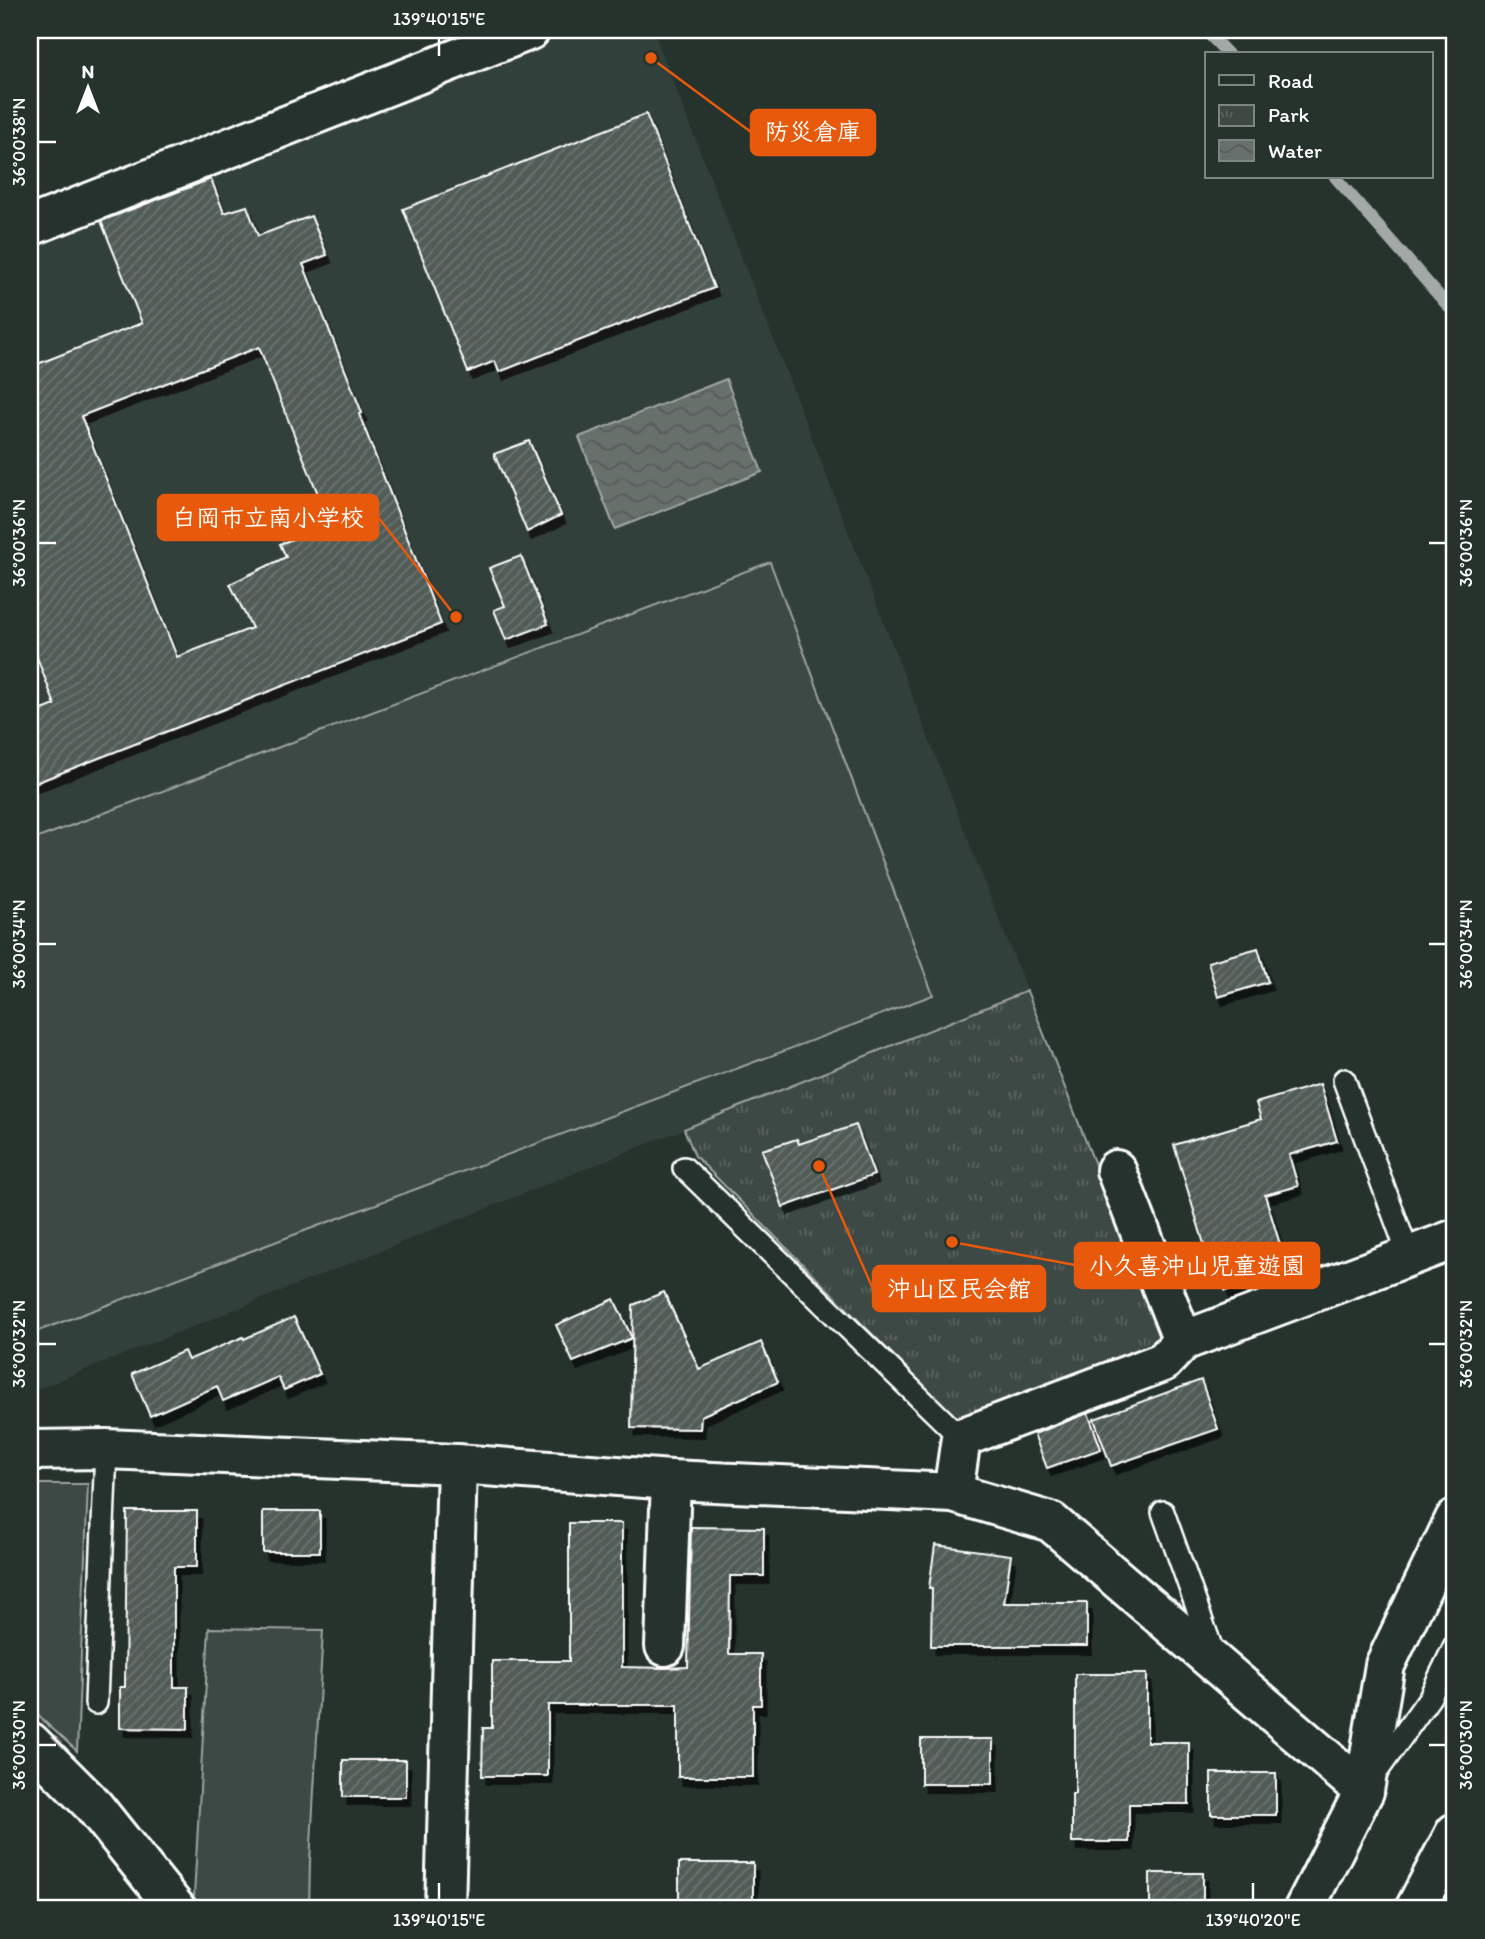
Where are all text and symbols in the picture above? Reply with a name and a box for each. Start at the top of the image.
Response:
text: 139°40'15"E [393,8,485,30]
north arrow [52,52,122,122]
legend [1205,52,1432,178]
text: N [82,60,94,83]
text: Road [1268,68,1314,93]
text: 36°00'38"N [8,98,30,186]
text: Park [1268,102,1310,127]
callout: 防災倉庫 [751,110,875,155]
text: 防災倉庫 [765,117,861,146]
text: Water [1268,138,1322,163]
callout: 白岡市立南小学校 [158,495,378,540]
text: 36°00'36"N [8,499,30,587]
text: 36°00'36"N [1455,499,1477,587]
text: 白岡市立南小学校 [172,503,364,532]
text: 36°00'34"N [8,899,30,989]
text: 36°00'34"N [1455,899,1477,989]
callout: 小久喜沖山児童遊園 [1075,1243,1319,1288]
text: 小久喜沖山児童遊園 [1089,1251,1305,1280]
callout: 沖山区民会館 [873,1266,1045,1311]
text: 沖山区民会館 [887,1274,1031,1303]
text: 36°00'32"N [8,1300,30,1388]
text: 36°00'32"N [1455,1300,1477,1388]
text: 36°00'30"N [8,1700,30,1790]
text: 36°00'30"N [1455,1700,1477,1790]
text: 139°40'15"E [393,1909,485,1931]
text: 139°40'20"E [1205,1909,1301,1931]

